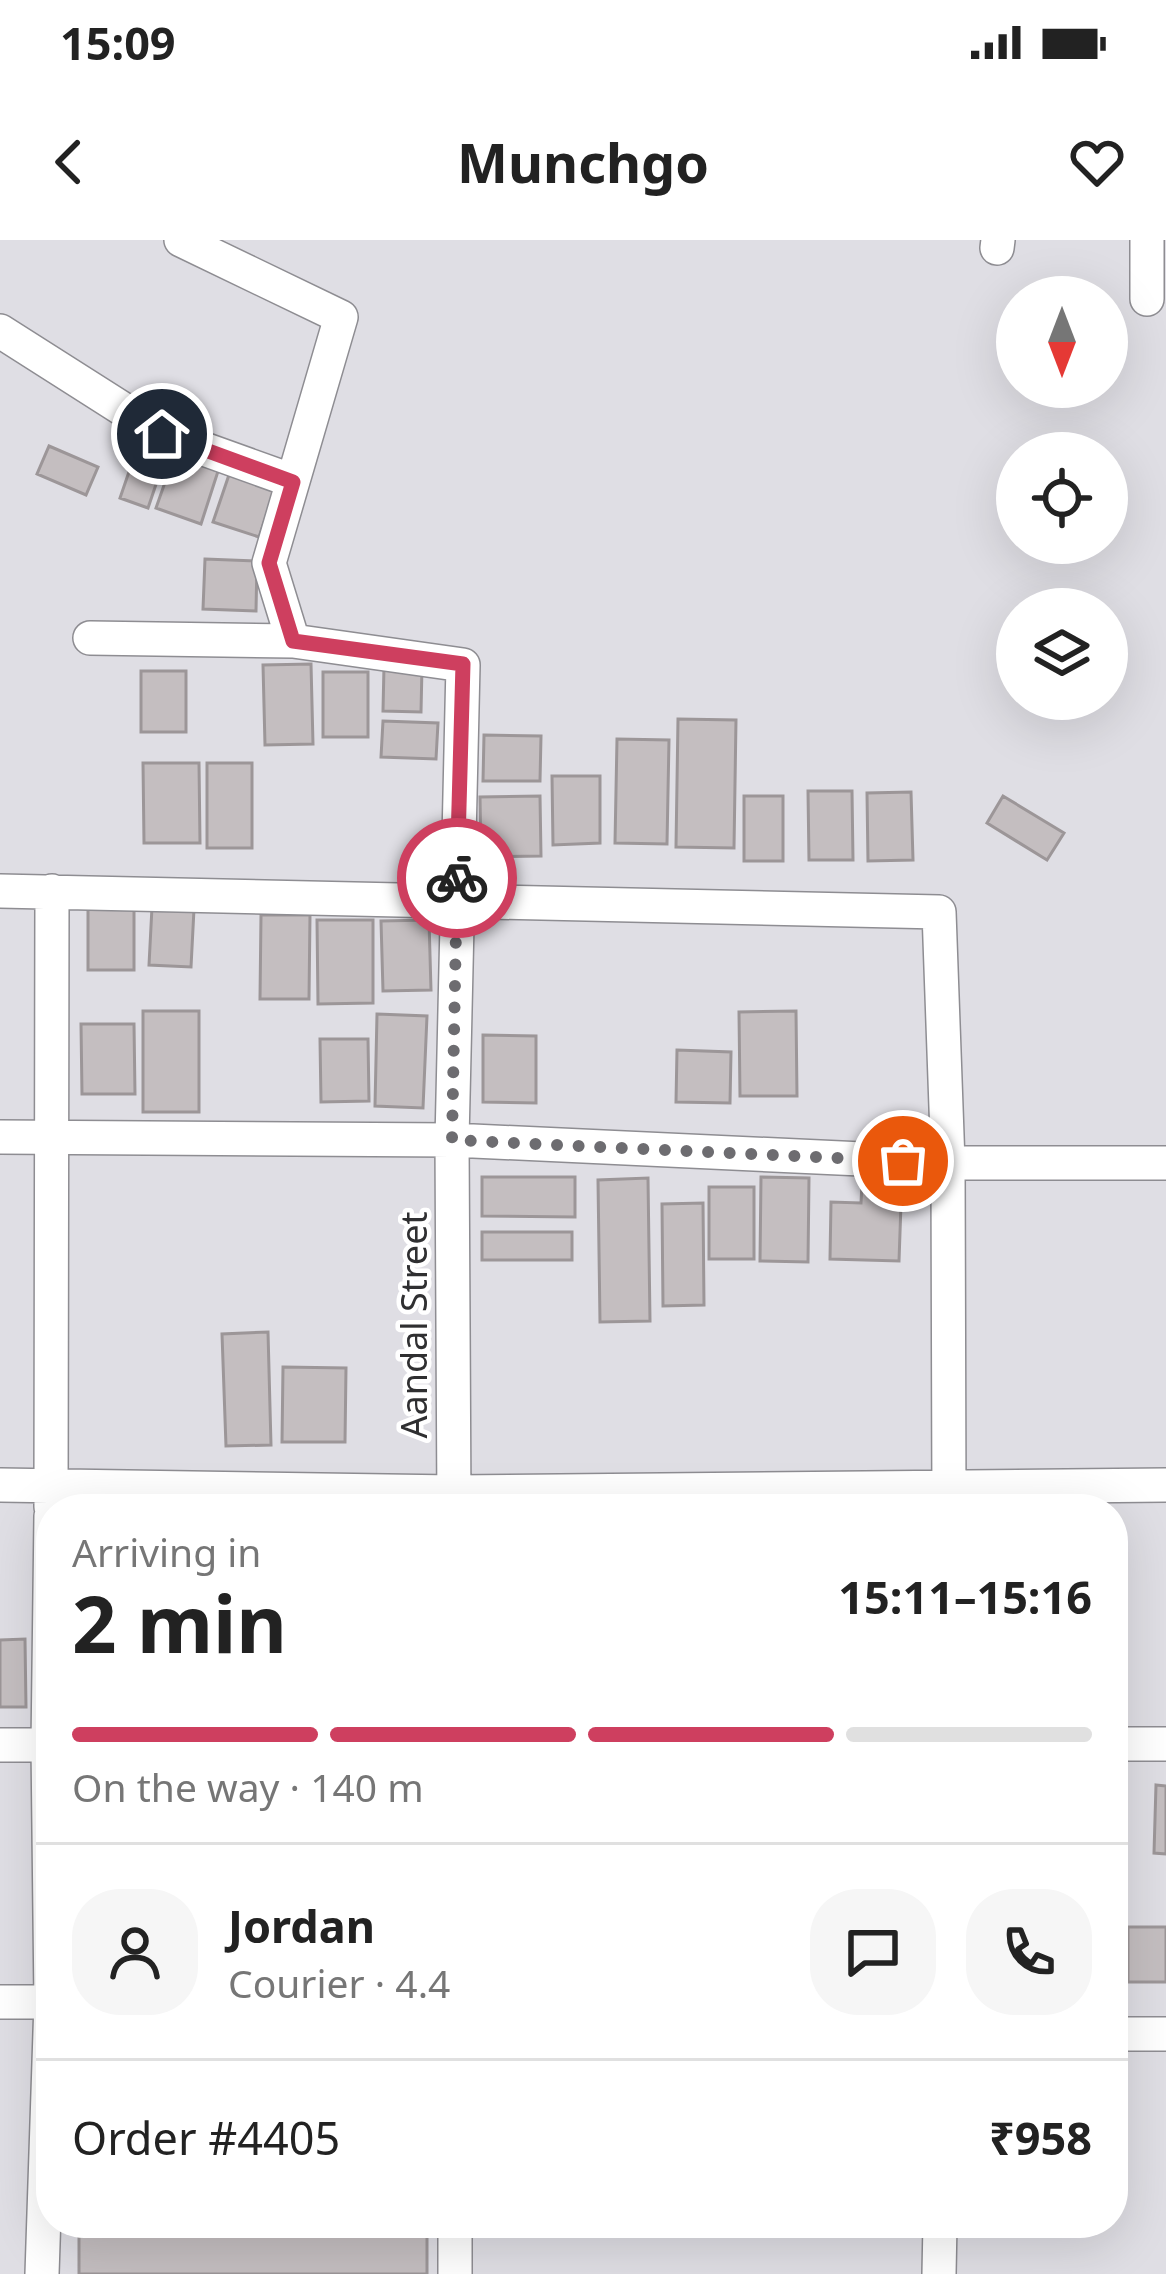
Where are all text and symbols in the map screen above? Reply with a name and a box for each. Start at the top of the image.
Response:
text: 15:09 [60,12,176,73]
text: Munchgo [457,125,709,199]
icon: back [36,129,102,195]
icon: heart [1064,129,1130,195]
north arrow [996,276,1128,408]
map controls [996,276,1128,720]
pin [111,383,213,485]
icon: home [129,401,195,467]
button: locate [996,432,1128,564]
button: layers [996,588,1128,720]
courier [397,818,517,938]
icon: bike [424,845,490,911]
pin [852,1110,954,1212]
icon: bag [870,1128,936,1194]
street label: Aandal Street [389,1212,438,1438]
text: Arriving in [72,1525,261,1578]
text: 15:11–15:16 [838,1566,1092,1627]
text: 2 min [72,1570,287,1676]
text: On the way · 140 m [72,1760,424,1813]
button: person [72,1889,198,2015]
button: chat [810,1889,936,2015]
button: phone [966,1889,1092,2015]
text: Jordan [228,1895,375,1956]
text: Courier · 4.4 [228,1956,450,2009]
text: Order #4405 [72,2107,340,2168]
text: ₹958 [989,2107,1092,2168]

